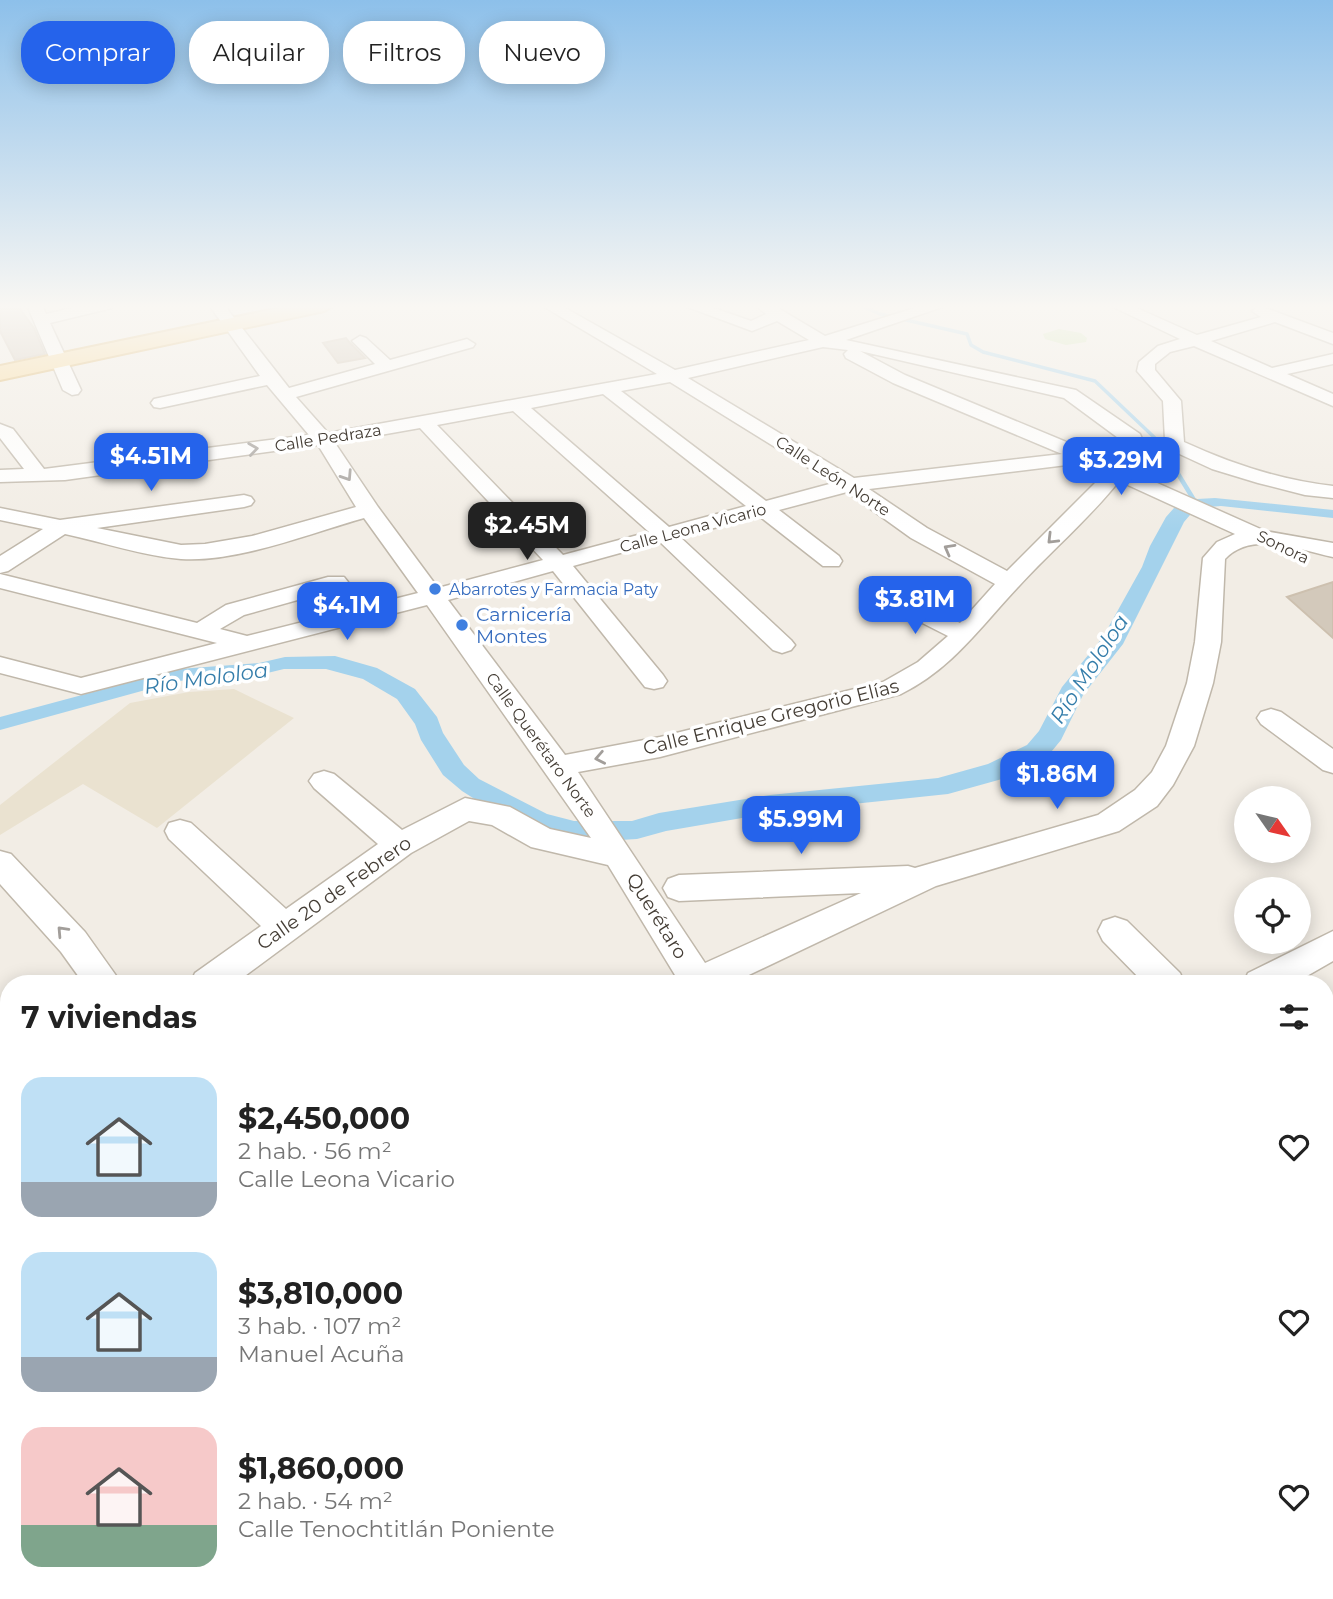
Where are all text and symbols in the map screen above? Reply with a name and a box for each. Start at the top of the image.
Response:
chip: Comprar [21,21,175,84]
chip: Alquilar [189,21,329,84]
chip: Filtros [343,21,465,84]
chip: Nuevo [479,21,605,84]
street label: Calle Pedraza [273,420,383,456]
street label: Calle León Norte [772,432,894,520]
pin: $4.51M [94,434,208,493]
pin: $3.29M [1064,438,1178,497]
text: $4.51M [110,442,192,470]
one-way arrow [247,442,259,457]
text: $3.29M [1079,446,1163,474]
one-way arrow [338,468,351,481]
street label: Calle Leona Vicario [618,499,768,557]
pin: $2.45M [470,503,584,562]
text: $2.45M [484,511,570,539]
street label: Sonora [1254,526,1312,568]
one-way arrow [1048,530,1061,543]
one-way arrow [944,544,957,557]
pin: $3.81M [858,576,972,636]
place label: Abarrotes y Farmacia Paty [449,580,658,599]
marker: Abarrotes y Farmacia Paty [427,581,443,597]
pin: $4.1M [298,582,396,642]
text: $3.81M [875,585,955,613]
text: $4.1M [313,591,381,619]
place label: Carnicería Montes [476,603,572,648]
water label: Río Mololoa [1045,610,1133,728]
marker: Carnicería Montes [454,617,470,633]
water label: Río Mololoa [143,657,269,699]
street label: Calle Querétaro Norte [482,669,600,821]
street label: Calle Enrique Gregorio Elías [641,674,901,760]
one-way arrow [594,750,606,765]
pin: $1.86M [1000,752,1114,811]
text: $1.86M [1016,760,1098,788]
north arrow [1234,786,1311,863]
map controls [1234,786,1311,954]
pin: $5.99M [744,796,858,856]
text: $5.99M [758,805,844,833]
street label: Calle 20 de Febrero [252,831,416,955]
street label: Querétaro [622,869,692,963]
button: locate [1234,877,1311,954]
one-way arrow [58,926,70,939]
icon: filters [1275,998,1313,1036]
text: 7 viviendas [21,999,197,1036]
text: $2,450,000 [238,1100,410,1137]
icon: home [77,1105,161,1189]
icon: heart [1275,1128,1313,1166]
text: 2 hab. · 56 m² [238,1137,392,1165]
text: Calle Leona Vicario [238,1165,455,1193]
text: $3,810,000 [238,1275,403,1312]
icon: home [77,1280,161,1364]
icon: heart [1275,1303,1313,1341]
text: 3 hab. · 107 m² [238,1312,401,1340]
text: Manuel Acuña [238,1340,405,1368]
text: $1,860,000 [238,1450,404,1487]
icon: home [77,1455,161,1539]
icon: heart [1275,1478,1313,1516]
text: 2 hab. · 54 m² [238,1487,393,1515]
text: Calle Tenochtitlán Poniente [238,1515,555,1543]

